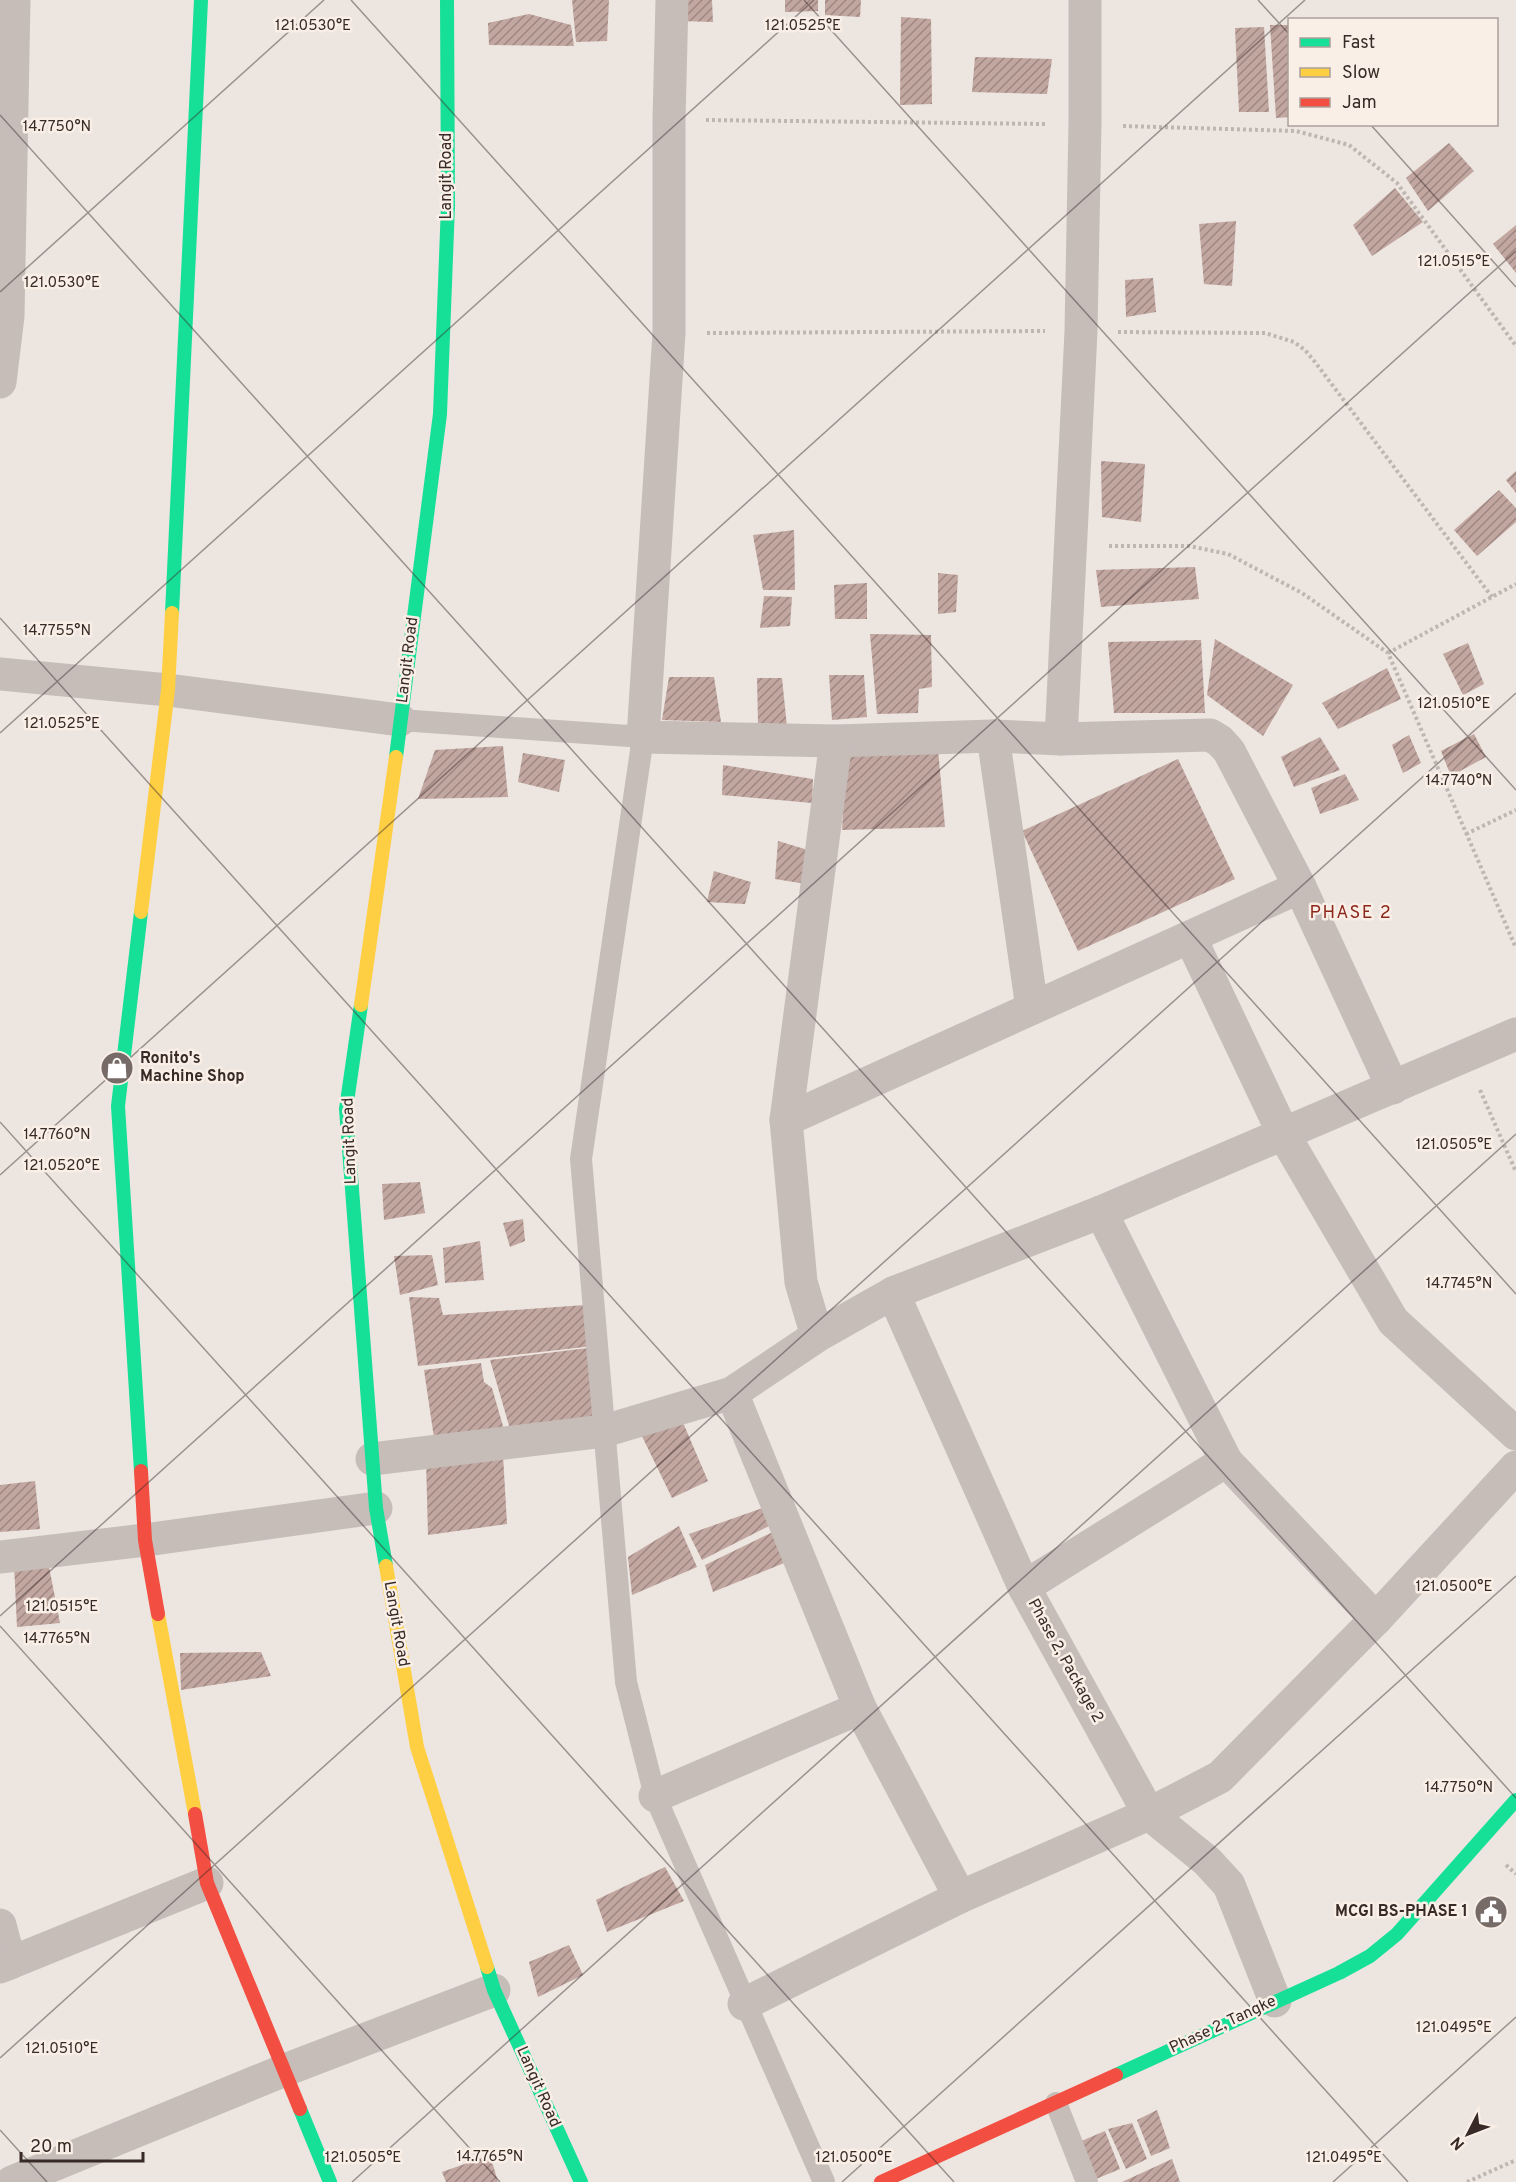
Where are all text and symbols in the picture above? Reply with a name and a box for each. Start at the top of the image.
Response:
text: 121.0530°E [275,17,351,36]
text: 121.0525°E [765,17,841,36]
legend [1288,18,1498,126]
text: Fast [1342,32,1375,55]
text: Slow [1342,62,1380,85]
text: Jam [1342,92,1377,115]
text: 14.7750°N [23,118,91,137]
street label: Langit Road [437,133,457,219]
text: 121.0515°E [1418,253,1490,272]
text: 121.0530°E [24,274,100,293]
street label: Langit Road [393,616,423,704]
text: 14.7755°N [23,622,91,641]
text: 121.0510°E [1418,695,1490,714]
text: 121.0525°E [24,715,100,734]
text: 14.7740°N [1426,772,1492,791]
district label: PHASE 2 [1310,902,1392,925]
place label: Ronito's Machine Shop [140,1049,245,1087]
shop icon: Ronito's Machine Shop [99,1050,135,1086]
street label: Langit Road [338,1097,362,1185]
text: 14.7760°N [23,1126,91,1145]
text: 121.0505°E [1416,1136,1492,1155]
text: 121.0520°E [24,1157,100,1176]
text: 14.7745°N [1426,1275,1492,1294]
text: 121.0500°E [1416,1578,1492,1597]
street label: Langit Road [379,1580,413,1668]
street label: Phase 2, Package 2 [1023,1595,1107,1727]
text: 121.0515°E [26,1598,98,1617]
text: 14.7765°N [24,1630,90,1649]
text: 14.7750°N [1425,1779,1493,1798]
public building icon: MCGI BS-PHASE 1 [1473,1894,1509,1930]
place label: MCGI BS-PHASE 1 [1335,1902,1468,1922]
street label: Phase 2, Tangke [1166,1992,1280,2058]
text: 121.0495°E [1416,2019,1492,2038]
text: 121.0510°E [26,2040,98,2059]
street label: Langit Road [511,2043,565,2131]
north arrow [1438,2104,1498,2164]
scale bar [21,2125,142,2163]
text: N [1447,2132,1470,2154]
text: 20 m [30,2136,72,2159]
text: 14.7765°N [457,2148,523,2167]
text: 121.0505°E [325,2149,401,2168]
text: 121.0500°E [816,2149,892,2168]
text: 121.0495°E [1306,2149,1382,2168]

